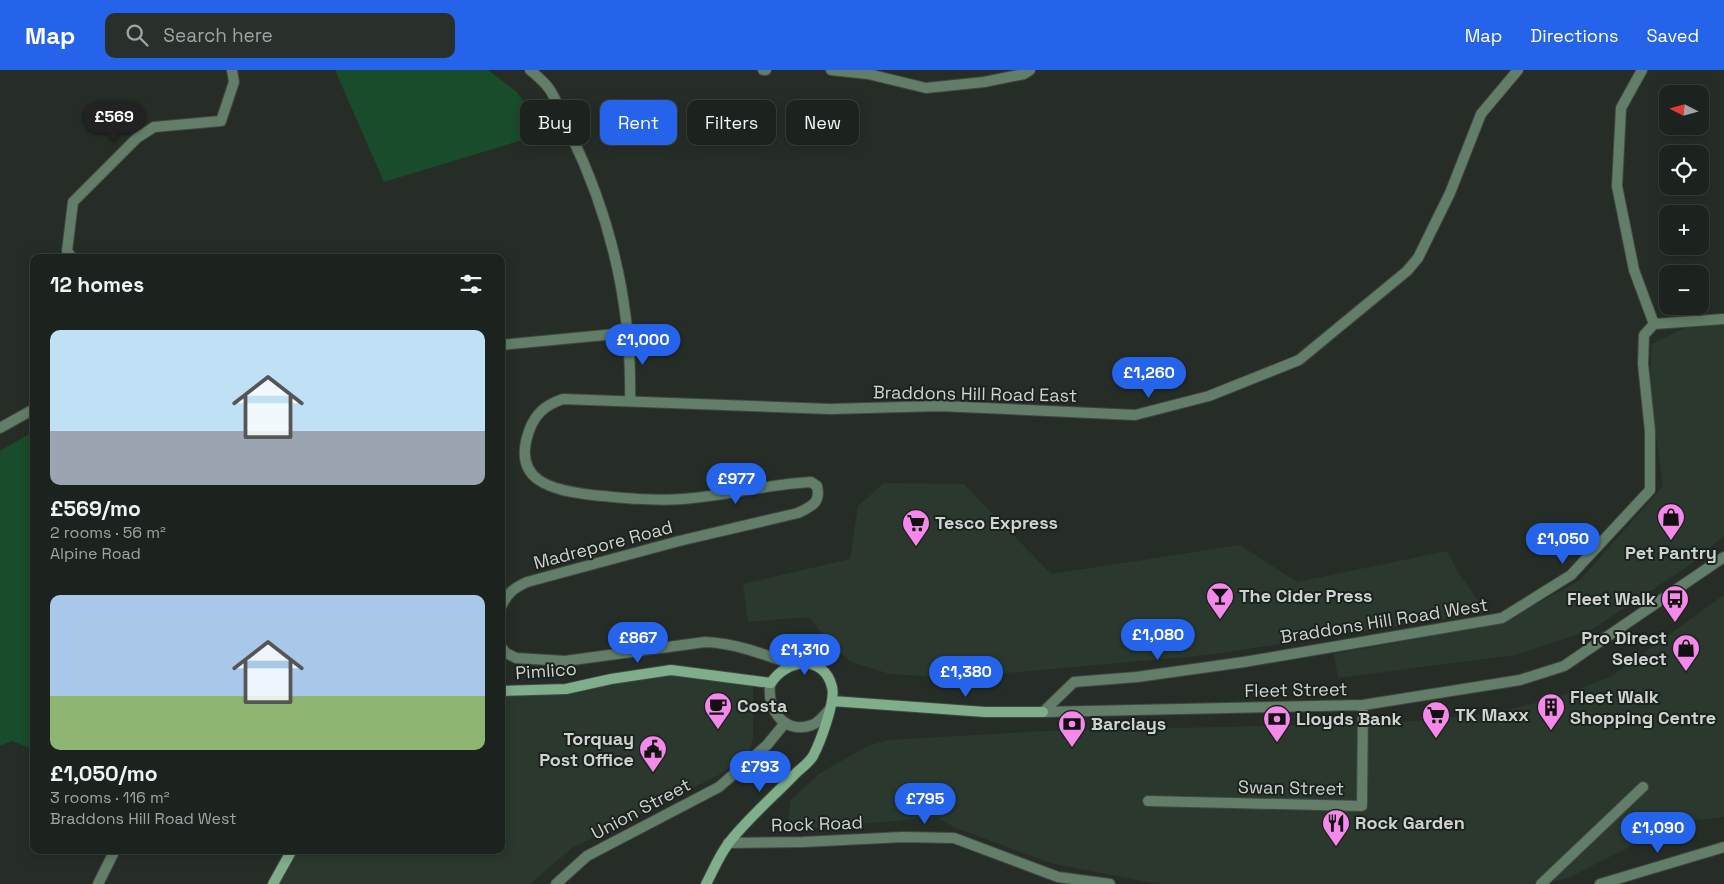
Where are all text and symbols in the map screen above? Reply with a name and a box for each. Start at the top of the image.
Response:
search box [105,13,455,58]
text: Map [25,20,75,51]
icon: search [123,21,151,49]
text: Search here [163,23,273,48]
text: Map [1465,24,1502,47]
text: Directions [1530,24,1619,47]
text: Saved [1647,24,1699,47]
north arrow [1659,85,1709,135]
map controls [1659,85,1709,315]
pin: £569 [84,100,144,143]
chip: Buy [520,100,590,145]
chip: Rent [600,100,677,145]
chip: Filters [687,100,776,145]
chip: New [786,100,859,145]
text: £569 [94,106,134,127]
button: locate [1659,145,1709,195]
button: + [1659,205,1709,255]
button: − [1659,265,1709,315]
icon: filters [457,270,485,298]
text: 12 homes [50,271,144,298]
pin: £1,000 [602,324,684,366]
text: £1,000 [616,329,670,350]
pin: £1,260 [1108,356,1190,399]
icon: home [223,362,313,452]
text: £1,260 [1123,362,1175,383]
street label: Braddons Hill Road East [873,380,1077,407]
pin: £977 [706,462,766,505]
text: £977 [717,468,755,489]
text: £569/mo [50,495,141,522]
shop icon: Pet Pantry [1656,502,1686,541]
supermarket icon: Tesco Express [901,508,931,547]
place label: Tesco Express [935,511,1058,534]
street label: Madrepore Road [531,515,675,574]
text: 2 rooms · 56 m² [50,522,166,543]
pin: £1,050 [1522,522,1604,565]
text: £1,050 [1537,528,1589,549]
place label: Pet Pantry [1625,541,1717,564]
text: Alpine Road [50,543,141,564]
bar icon: The Cider Press [1205,581,1235,620]
place label: The Cider Press [1239,584,1373,607]
bus stop icon: Fleet Walk [1660,584,1690,623]
place label: Fleet Walk [1567,587,1656,610]
street label: Braddons Hill Road West [1278,593,1489,648]
pin: £1,080 [1117,618,1199,661]
pin: £867 [608,622,668,664]
text: £1,080 [1132,624,1184,645]
place label: Pro Direct Select [1581,626,1667,670]
icon: home [223,627,313,717]
text: £867 [619,627,657,648]
shop icon: Pro Direct Select [1671,633,1701,672]
pin: £1,310 [764,634,846,676]
text: £1,310 [780,639,830,660]
pin: £1,380 [925,656,1007,698]
street label: Pimlico [515,657,577,684]
text: £1,380 [940,661,992,682]
street label: Fleet Street [1244,677,1348,702]
place label: Fleet Walk Shopping Centre [1570,685,1716,729]
cafe icon: Costa [703,691,733,730]
building icon: Fleet Walk Shopping Centre [1536,692,1566,731]
place label: Costa [737,694,788,717]
supermarket icon: TK Maxx [1421,700,1451,739]
place label: TK Maxx [1455,703,1529,726]
bank icon: Lloyds Bank [1262,704,1292,743]
place label: Lloyds Bank [1296,707,1402,730]
bank icon: Barclays [1057,709,1087,748]
place label: Barclays [1091,712,1166,735]
place label: Torquay Post Office [539,727,634,771]
public building icon: Torquay Post Office [638,734,668,773]
pin: £793 [730,750,790,793]
text: £793 [741,756,779,777]
text: £1,050/mo [50,760,158,787]
street label: Union Street [587,773,694,844]
street label: Swan Street [1238,775,1344,800]
pin: £795 [895,782,955,825]
text: 3 rooms · 116 m² [50,787,170,808]
text: £795 [906,788,944,809]
text: Braddons Hill Road West [50,808,237,829]
restaurant icon: Rock Garden [1321,808,1351,847]
street label: Rock Road [771,810,863,837]
place label: Rock Garden [1355,811,1465,834]
pin: £1,090 [1617,812,1699,854]
text: £1,090 [1632,817,1684,838]

